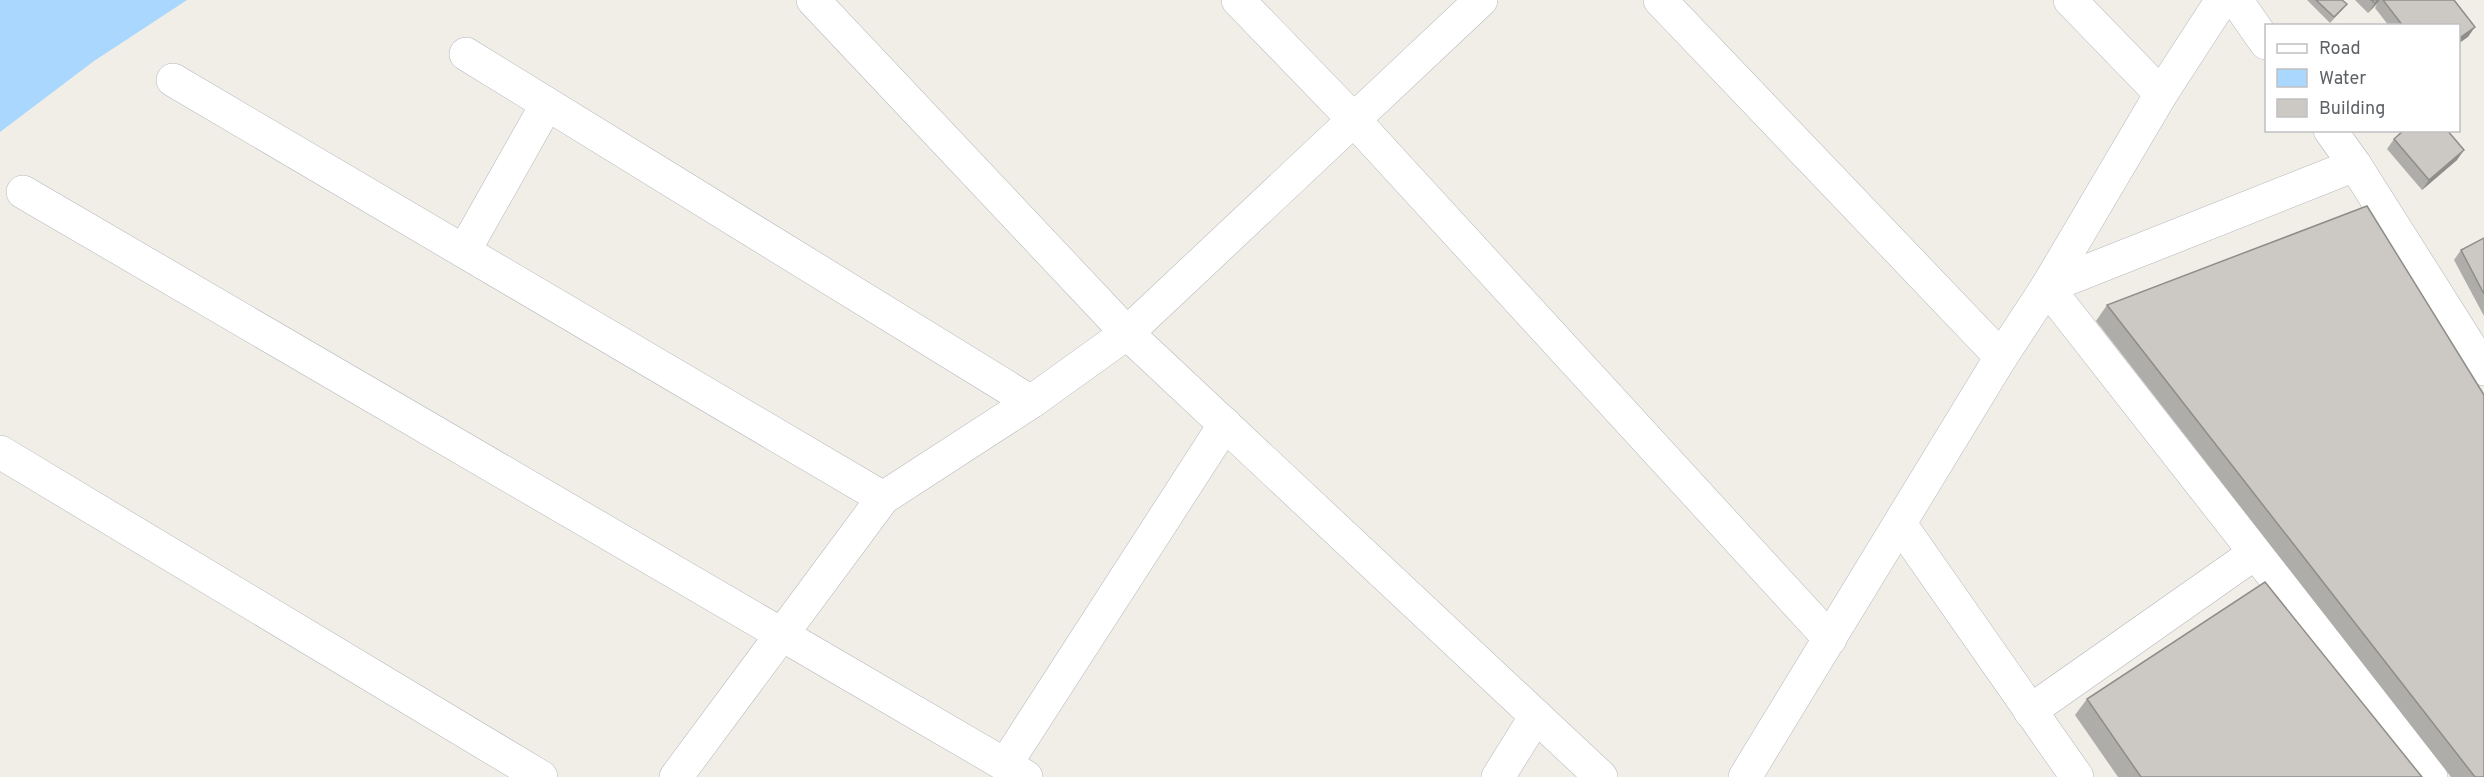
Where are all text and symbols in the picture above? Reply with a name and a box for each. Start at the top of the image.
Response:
legend [2265,24,2460,132]
text: Road [2319,38,2361,61]
text: Water [2319,68,2366,91]
text: Building [2319,98,2385,121]

